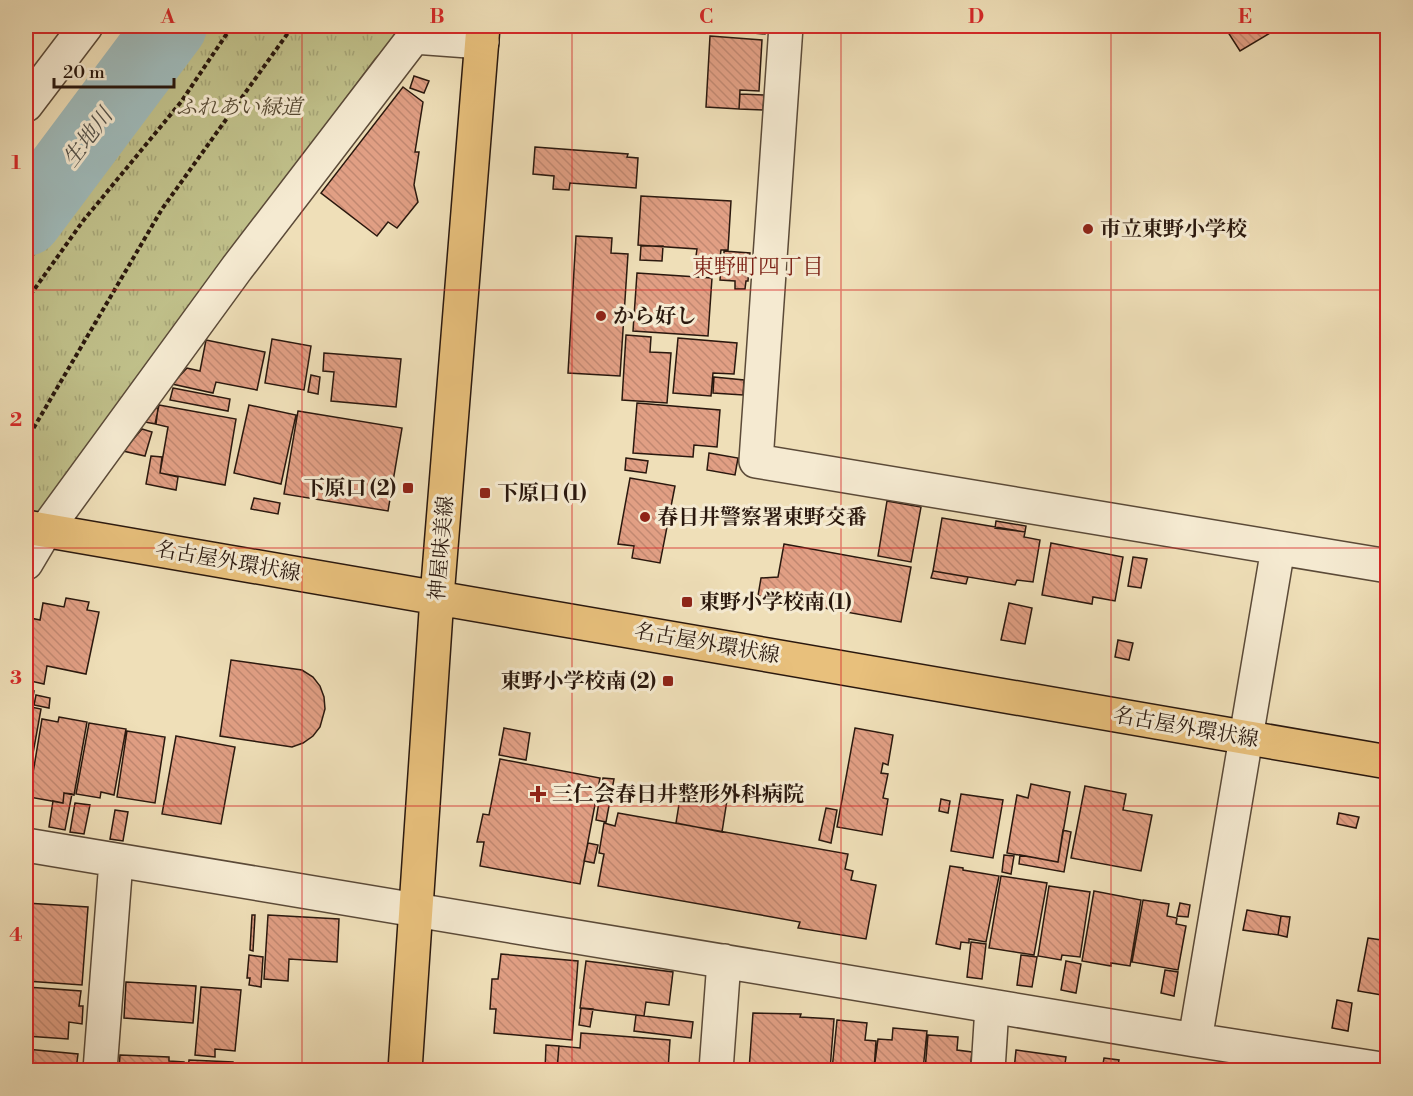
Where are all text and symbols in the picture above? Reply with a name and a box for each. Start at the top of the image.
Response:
text: A [160,5,176,30]
text: B [429,5,445,30]
text: C [699,5,713,30]
text: D [968,5,984,30]
text: E [1238,5,1252,30]
scale bar [54,51,174,89]
text: 20 m [63,61,105,84]
park label: ふれあい緑道 [176,95,305,121]
water label: 生地川 [58,102,120,172]
text: 1 [11,151,21,176]
place label: 市立東野小学校 [1100,217,1247,243]
marker: 市立東野小学校 [1081,222,1095,236]
district label: 東野町四丁目 [692,254,824,281]
place label: から好し [613,304,697,330]
marker: から好し [594,309,608,323]
text: 2 [10,408,22,433]
place label: 下原口 (2) [304,476,396,502]
marker: 下原口 (2) [401,481,415,495]
place label: 下原口 (1) [497,481,586,507]
marker: 下原口 (1) [478,486,492,500]
street label: 神屋味美線 [424,495,460,602]
place label: 春日井警察署東野交番 [657,505,867,531]
marker: 春日井警察署東野交番 [638,510,652,524]
street label: 名古屋外環状線 [153,536,302,588]
place label: 東野小学校南 (1) [699,590,851,616]
marker: 東野小学校南 (1) [680,595,694,609]
street label: 名古屋外環状線 [632,618,781,670]
text: 3 [10,666,22,691]
place label: 東野小学校南 (2) [501,669,656,695]
marker: 東野小学校南 (2) [661,674,675,688]
street label: 名古屋外環状線 [1111,702,1260,754]
place label: 三仁会春日井整形外科病院 [552,782,804,808]
marker: 三仁会春日井整形外科病院 [529,785,547,803]
text: 4 [9,923,23,948]

